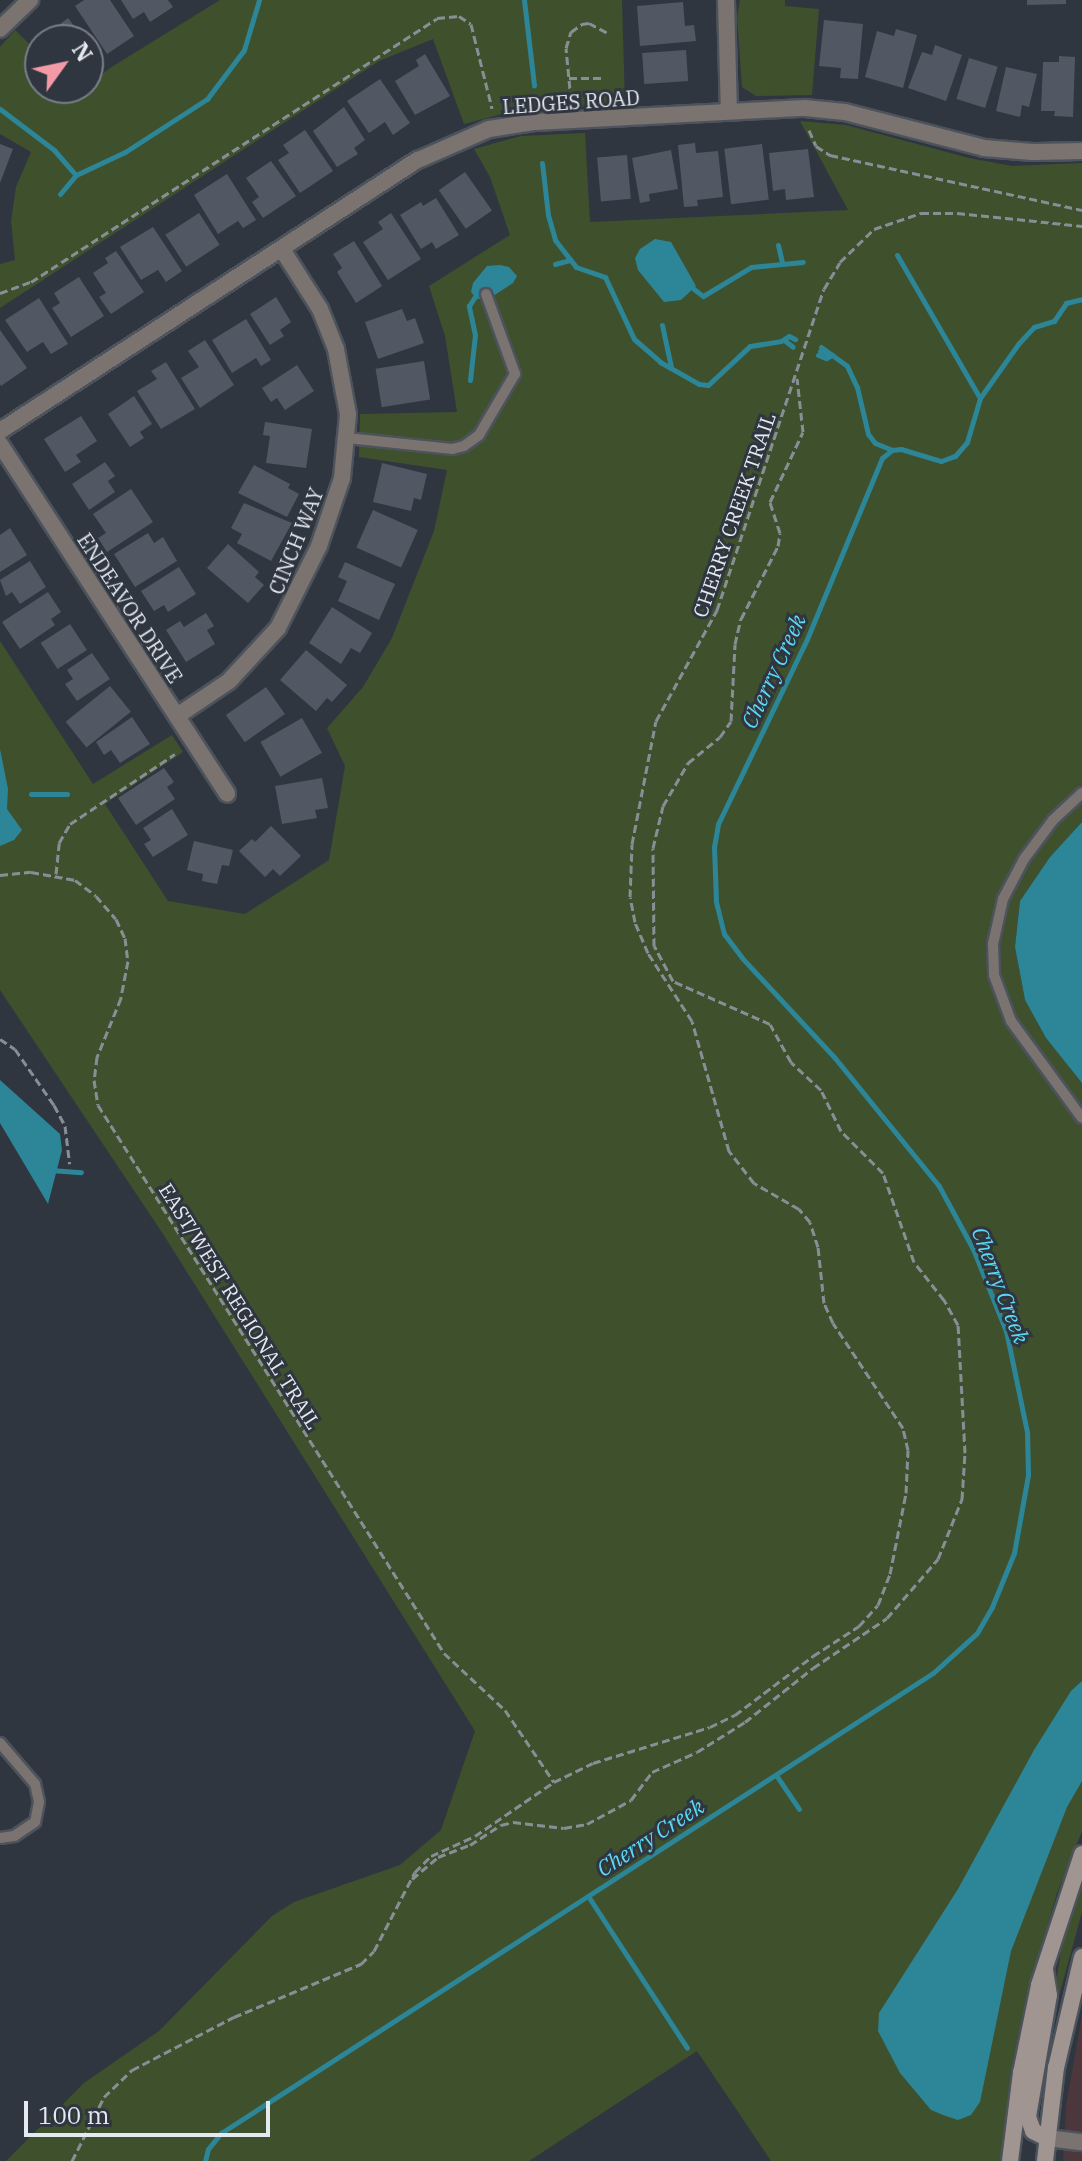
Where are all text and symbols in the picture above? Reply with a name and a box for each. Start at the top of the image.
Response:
north arrow [24,24,104,104]
text: N [66,37,100,67]
street label: LEDGES ROAD [502,85,640,119]
street label: CHERRY CREEK TRAIL [688,409,780,621]
street label: CINCH WAY [264,484,328,598]
street label: ENDEAVOR DRIVE [73,529,187,687]
water label: Cherry Creek [735,610,811,732]
street label: EAST/WEST REGIONAL TRAIL [154,1179,326,1433]
water label: Cherry Creek [967,1223,1035,1347]
water label: Cherry Creek [591,1793,709,1881]
scale bar [28,2085,274,2135]
text: 100 m [38,2099,110,2131]

